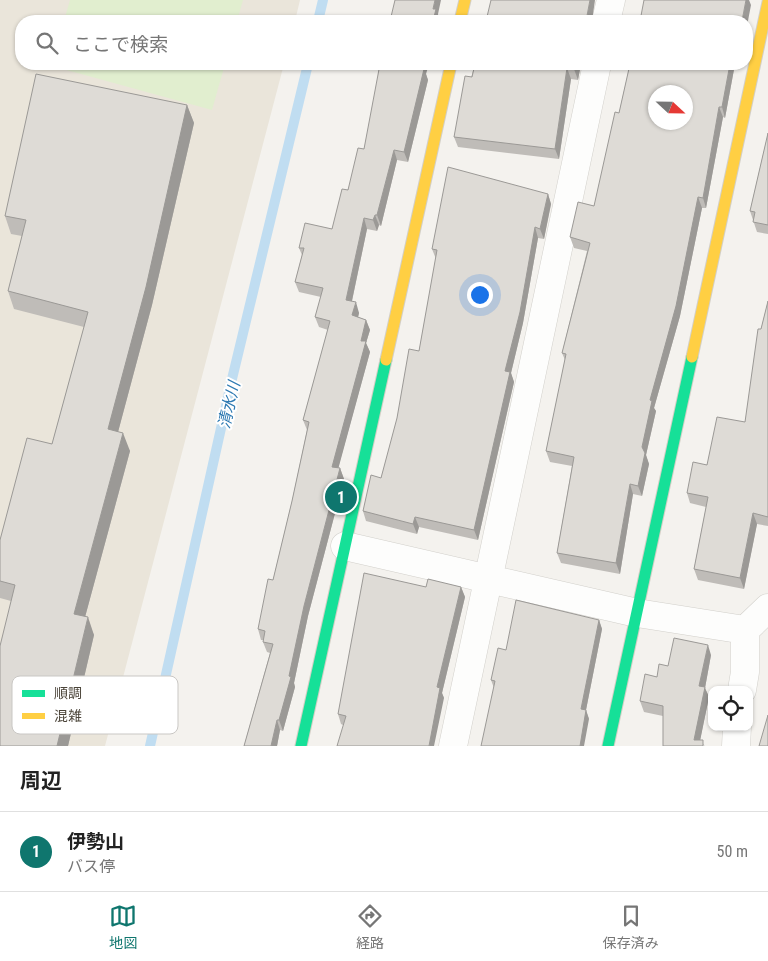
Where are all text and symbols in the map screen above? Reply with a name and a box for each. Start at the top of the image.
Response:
search box [15,15,753,70]
icon: search [33,29,61,57]
text: ここで検索 [73,33,168,56]
north arrow [648,85,693,130]
your location [467,282,493,308]
water label: 清水川 [214,378,244,431]
pin: 1 [325,478,357,516]
legend [12,676,178,734]
text: 順調 [54,685,82,701]
map controls [708,686,753,731]
button: locate [708,686,753,731]
text: 混雑 [54,708,82,724]
text: 周辺 [20,769,62,793]
text: 伊勢山 [67,830,124,853]
text: 1 [32,842,40,861]
text: 50 m [716,842,748,861]
text: バス停 [67,857,115,876]
tab: 地図 [109,902,137,952]
tab: 経路 [356,902,384,952]
tab: 保存済み [603,902,659,952]

